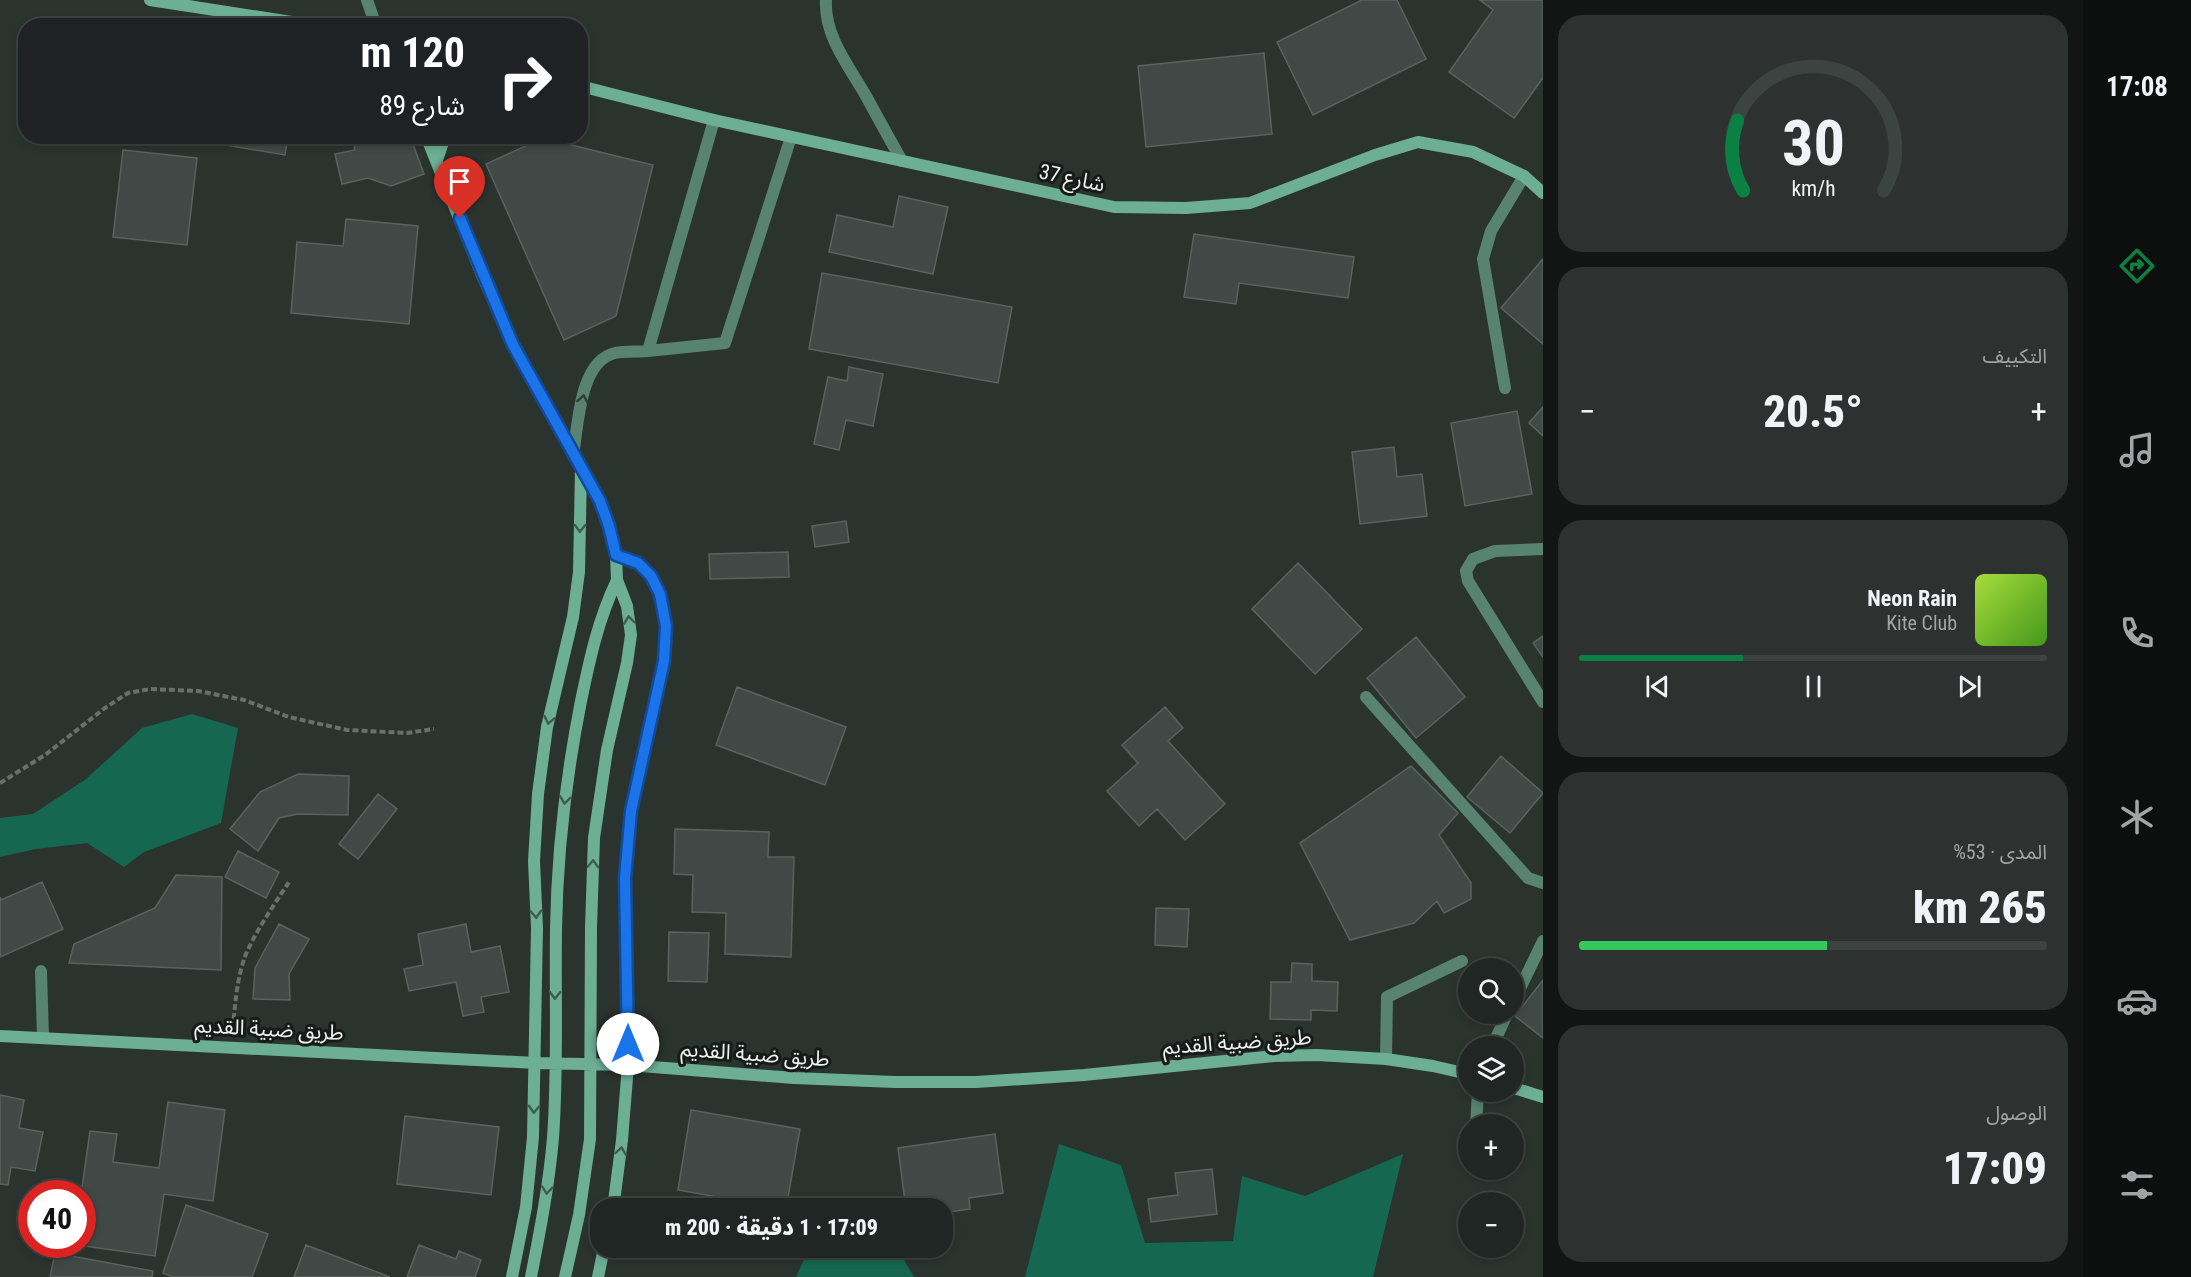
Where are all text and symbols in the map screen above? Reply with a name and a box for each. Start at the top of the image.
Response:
text: 120 m [360,28,465,77]
icon: right [486,42,564,120]
text: 17:08 [2106,71,2168,103]
text: شارع 89 [380,90,465,122]
text: 30 [1781,107,1845,180]
pin [434,156,485,218]
street label: شارع 37 [1036,159,1107,200]
icon: arrive [443,165,476,198]
text: km/h [1791,176,1835,201]
icon: directions [2116,245,2158,287]
text: التكييف [1983,344,2047,368]
text: 20.5° [1763,385,1863,438]
text: − [1579,392,1596,431]
text: + [2031,392,2047,431]
one-way arrow [576,394,589,404]
icon: music [2116,429,2158,471]
one-way arrow [573,523,586,532]
text: Neon Rain [1867,586,1957,611]
text: Kite Club [1886,611,1957,635]
icon: phone [2116,612,2158,654]
one-way arrow [623,616,636,625]
icon: previous [1641,670,1674,703]
icon: pause [1797,670,1830,703]
icon: next [1953,670,1986,703]
one-way arrow [543,714,556,724]
one-way arrow [559,796,571,805]
icon: climate [2116,796,2158,838]
text: المدى · 53% [1953,840,2047,864]
one-way arrow [587,859,600,868]
text: 265 km [1913,881,2047,934]
one-way arrow [530,909,543,918]
map controls [1458,958,1524,1258]
button: search [1458,958,1524,1024]
icon: car [2116,980,2158,1022]
one-way arrow [549,990,561,999]
position arrow [596,1012,660,1076]
street label: طريق ضبية القديم [194,1013,344,1048]
street label: طريق ضبية القديم [1162,1025,1312,1062]
button: layers [1458,1036,1524,1102]
street label: طريق ضبية القديم [680,1037,830,1074]
text: الوصول [1986,1101,2047,1125]
one-way arrow [528,1104,541,1113]
button: + [1458,1114,1524,1180]
text: 17:09 [1943,1142,2047,1195]
one-way arrow [614,1146,626,1156]
icon: filters [2116,1164,2158,1206]
speed limit sign: 40 [18,1180,96,1258]
one-way arrow [541,1185,554,1194]
button: − [1458,1192,1524,1258]
text: 17:09 · 1 دقيقة · 200 m [665,1215,878,1240]

